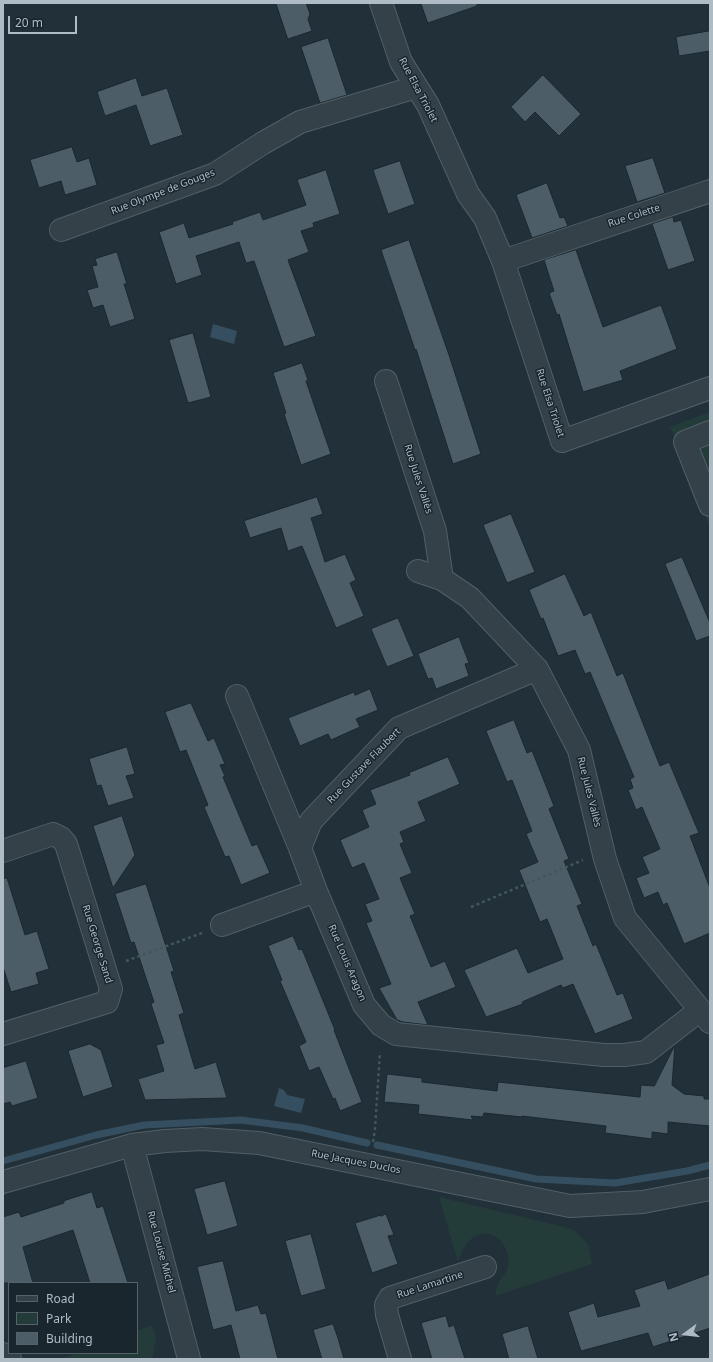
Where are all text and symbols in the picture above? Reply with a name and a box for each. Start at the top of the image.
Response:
scale bar [10,8,79,34]
text: 20 m [15,14,43,31]
street label: Rue Elsa Triolet [396,56,440,124]
street label: Rue Olympe de Gouges [109,167,217,217]
street label: Rue Colette [606,202,662,230]
street label: Rue Elsa Triolet [533,367,567,439]
street label: Rue Jules Vallès [401,443,435,515]
street label: Rue Gustave Flaubert [325,726,403,806]
street label: Rue Jules Vallès [574,756,604,828]
street label: Rue George Sand [79,903,115,985]
street label: Rue Louis Aragon [325,923,369,1003]
street label: Rue Jacques Duclos [310,1147,402,1177]
street label: Rue Louise Michel [144,1210,178,1294]
street label: Rue Lamartine [396,1269,464,1301]
legend [8,1282,138,1354]
text: Road [46,1290,75,1307]
text: Park [46,1310,71,1327]
north arrow [665,1314,705,1354]
text: Building [46,1330,93,1347]
text: N [665,1331,681,1344]

